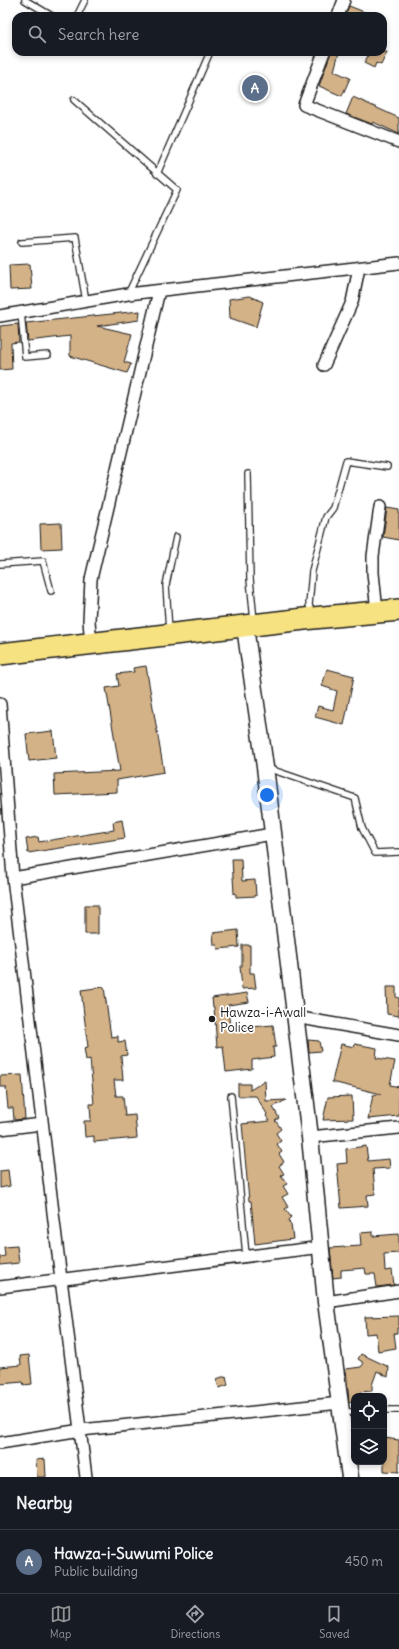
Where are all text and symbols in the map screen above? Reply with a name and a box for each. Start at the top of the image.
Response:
search box [12,12,387,56]
icon: search [26,23,48,45]
text: Search here [58,25,139,44]
pin: A [242,73,268,103]
your location [257,785,277,805]
place label: Hawza-i-Awall Police [220,1004,306,1036]
marker: Hawza-i-Awall Police [207,1014,217,1024]
map controls [351,1393,387,1465]
button: locate [351,1393,387,1429]
button: layers [351,1429,387,1465]
text: Nearby [16,1492,72,1514]
text: Hawza-i-Suwumi Police [54,1544,213,1563]
text: A [25,1553,33,1570]
text: 450 m [345,1553,383,1570]
text: Public building [54,1563,138,1580]
tab: Map [50,1603,72,1641]
tab: Directions [171,1603,220,1641]
tab: Saved [319,1603,349,1641]

